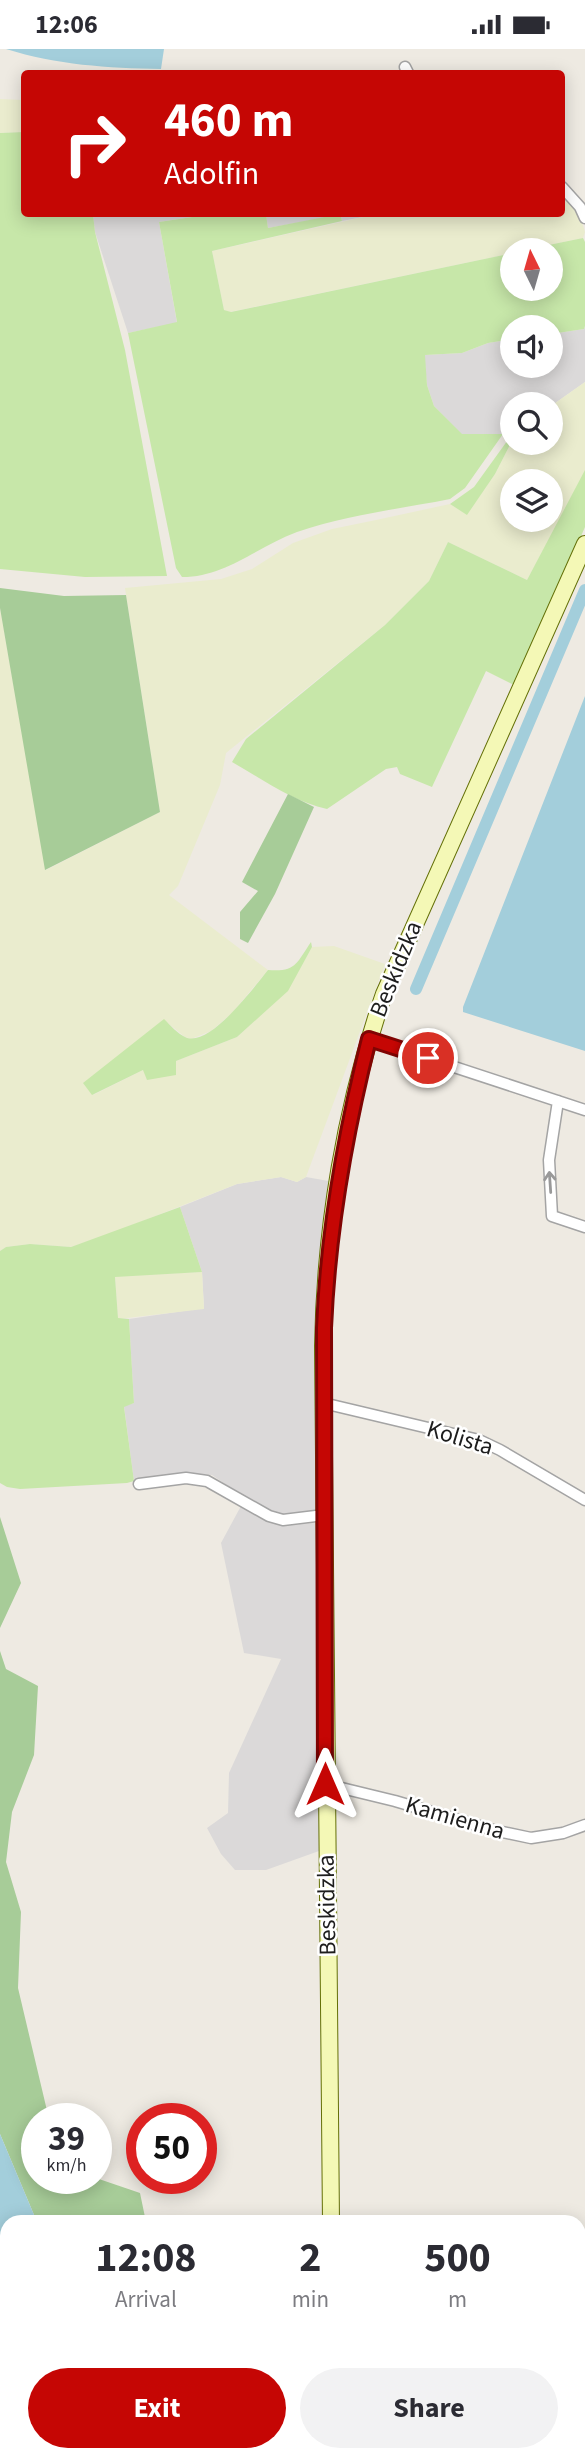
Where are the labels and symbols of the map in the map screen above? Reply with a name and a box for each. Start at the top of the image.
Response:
north arrow [500,238,564,301]
street label: Beskidzka [361,916,431,1022]
pin [398,1028,458,1088]
one-way arrow [543,1172,556,1194]
street label: Kolista [422,1411,498,1465]
position arrow [288,1747,362,1821]
street label: Kamienna [401,1787,509,1849]
street label: Beskidzka [309,1854,345,1956]
speed limit sign: 50 [126,2103,217,2194]

